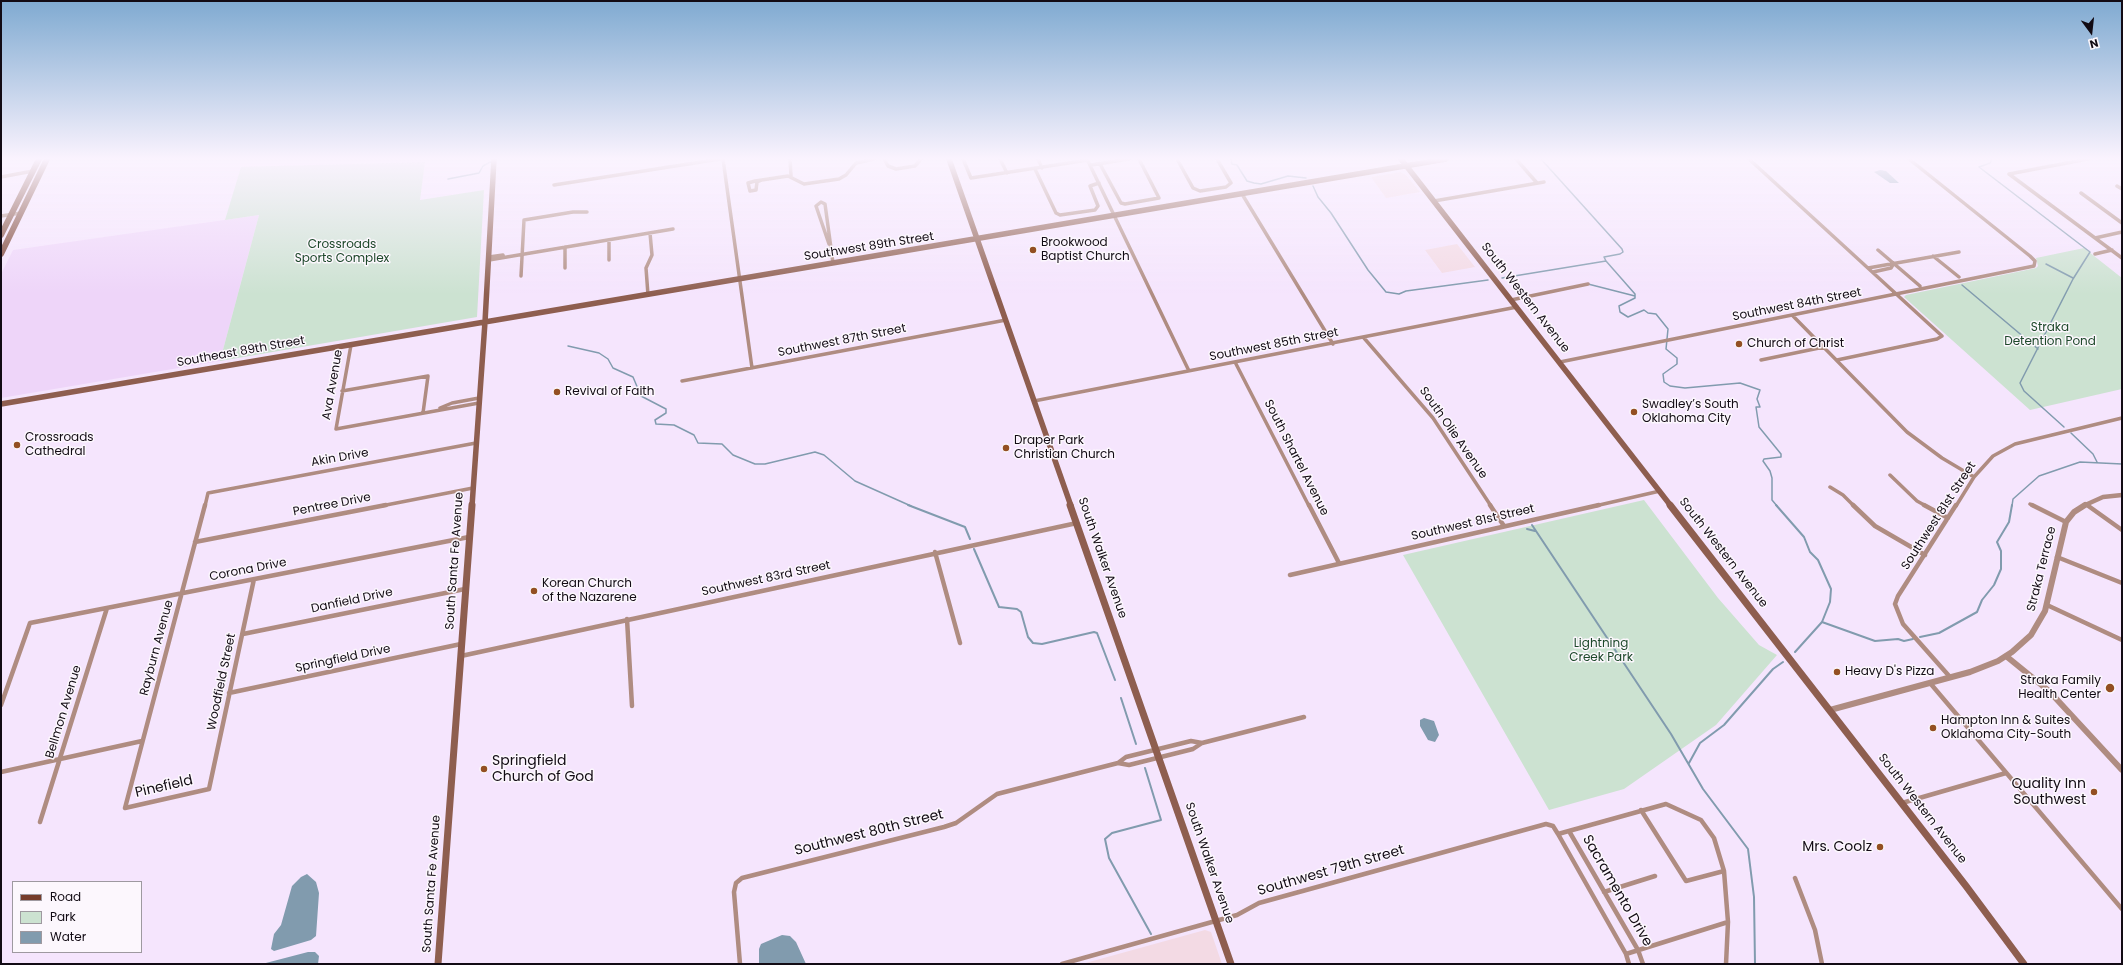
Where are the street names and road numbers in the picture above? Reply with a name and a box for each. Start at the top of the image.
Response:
street label: Southwest 89th Street [803,230,935,264]
street label: South Western Avenue [1478,240,1572,356]
street label: Southwest 84th Street [1731,285,1863,325]
street label: Southwest 87th Street [777,322,907,360]
street label: Southwest 85th Street [1208,325,1340,365]
street label: Southeast 89th Street [176,334,306,370]
street label: Ava Avenue [320,349,346,421]
street label: South Olie Avenue [1416,384,1490,482]
street label: South Shartel Avenue [1261,398,1331,518]
street label: Akin Drive [310,446,370,470]
street label: Southwest 81st Street [1899,459,1979,573]
street label: Pentree Drive [292,490,372,520]
street label: South Santa Fe Avenue [443,492,467,630]
street label: South Western Avenue [1676,495,1770,611]
street label: South Walker Avenue [1075,496,1129,620]
street label: Southwest 81st Street [1410,502,1536,544]
street label: Straka Terrace [2024,525,2060,613]
street label: Corona Drive [208,555,288,585]
street label: Southwest 83rd Street [700,558,832,600]
street label: Danfield Drive [310,585,394,617]
street label: Rayburn Avenue [137,599,177,697]
street label: Woodfield Street [205,632,239,732]
street label: Springfield Drive [294,642,392,676]
street label: Bellmon Avenue [43,664,85,760]
street label: South Western Avenue [1875,751,1969,867]
street label: Pinefield [133,772,195,802]
street label: South Walker Avenue [1182,801,1236,925]
street label: Southwest 80th Street [793,806,945,860]
street label: South Santa Fe Avenue [420,815,444,953]
street label: Sacramento Drive [1578,832,1656,950]
street label: Southwest 79th Street [1256,842,1406,900]

